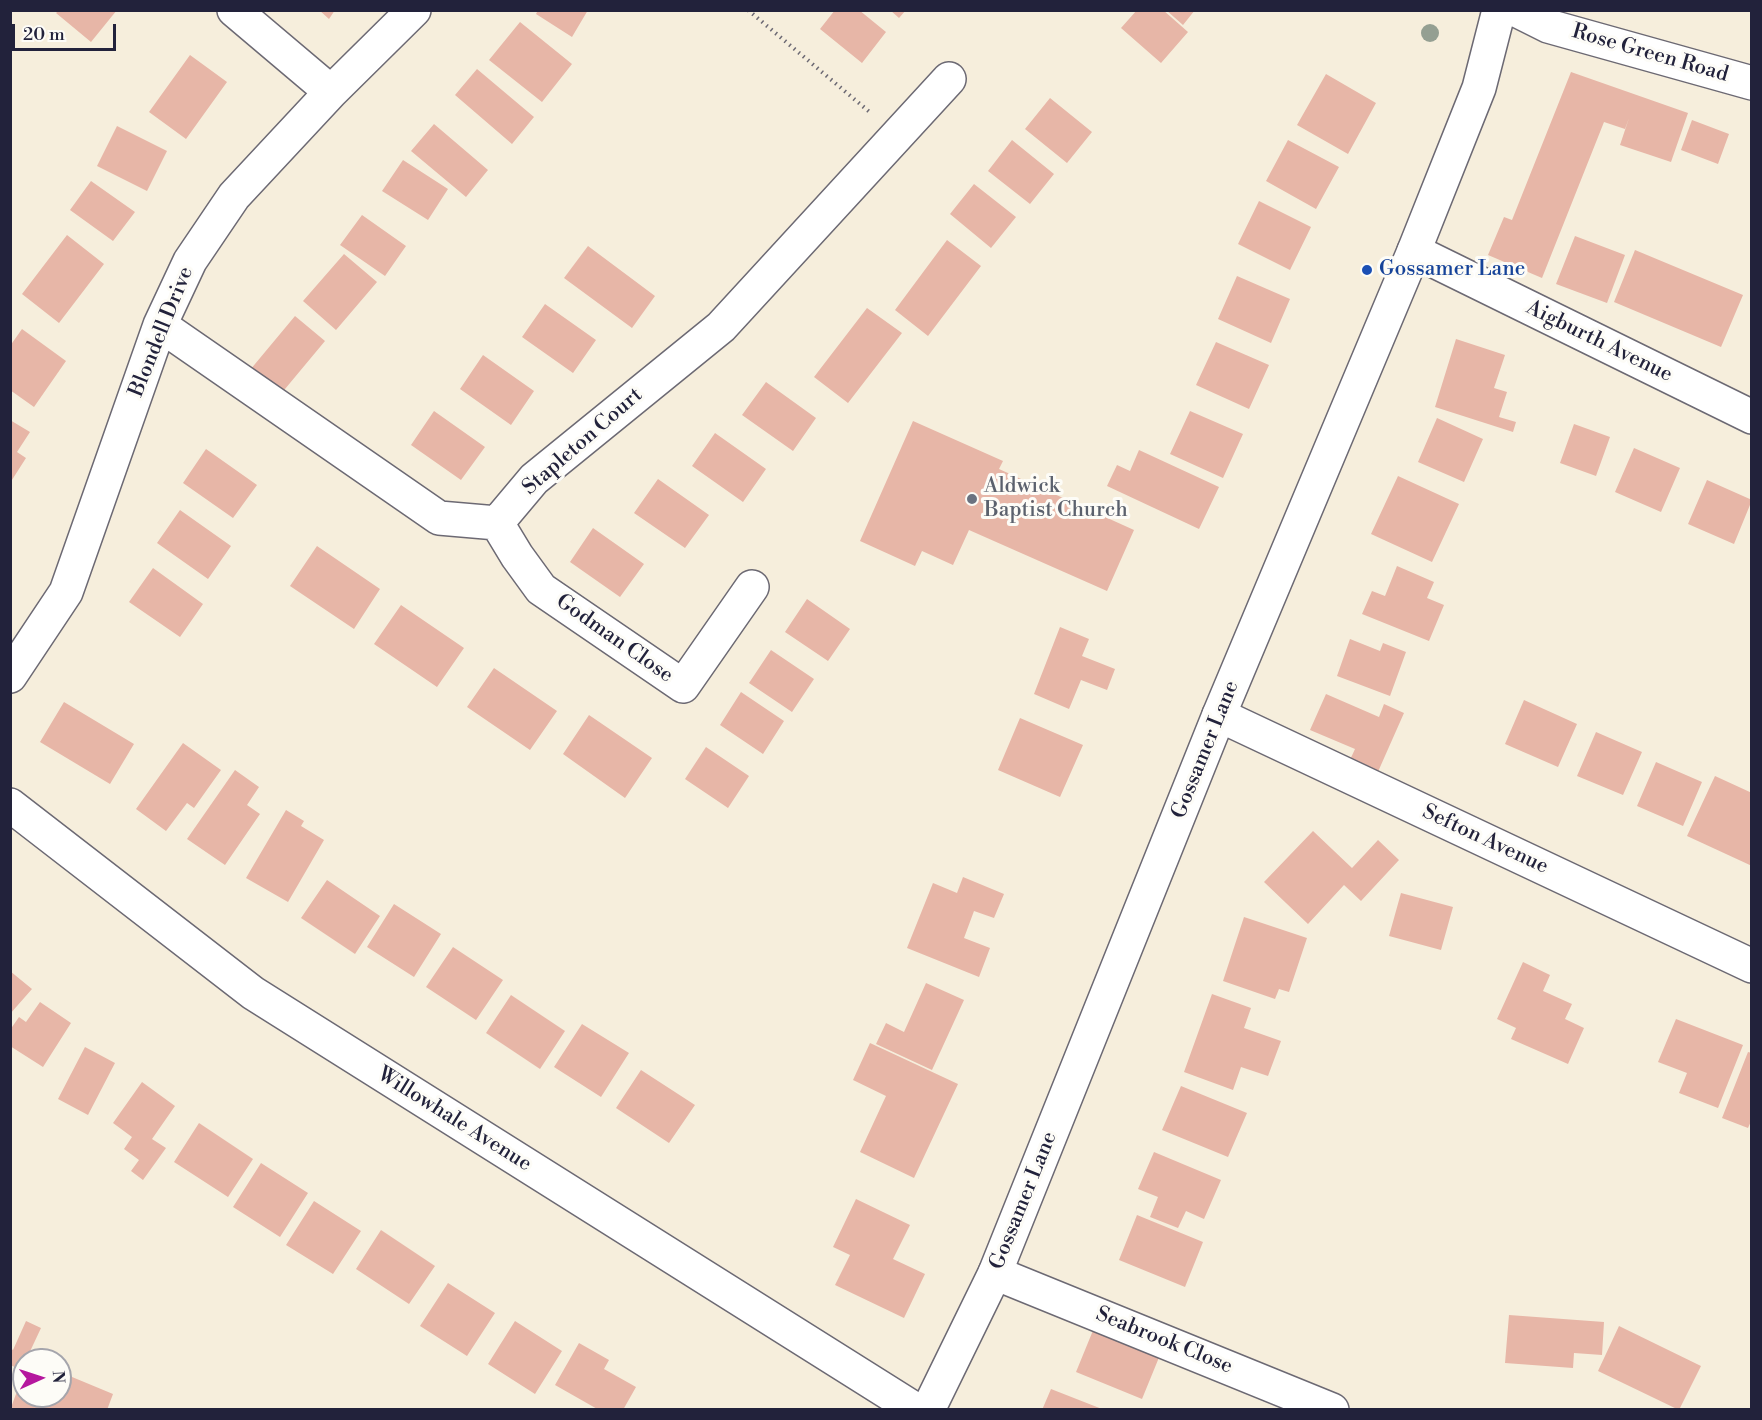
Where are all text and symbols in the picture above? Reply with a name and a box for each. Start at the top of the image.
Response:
scale bar [15,12,118,50]
street label: Rose Green Road [1569,20,1731,88]
text: 20 m [23,23,65,46]
place label: Gossamer Lane [1379,257,1525,283]
street label: Blondell Drive [124,263,200,401]
marker: Gossamer Lane [1360,263,1374,277]
street label: Aigburth Avenue [1522,296,1676,388]
street label: Stapleton Court [518,383,648,501]
place label: Aldwick Baptist Church [984,474,1128,524]
marker: Aldwick Baptist Church [965,492,979,506]
street label: Godman Close [551,589,677,689]
street label: Gossamer Lane [1167,677,1245,823]
street label: Sefton Avenue [1418,800,1552,880]
street label: Willowhale Avenue [372,1062,536,1178]
street label: Gossamer Lane [985,1128,1063,1274]
street label: Seabrook Close [1092,1302,1236,1380]
north arrow [12,1348,72,1408]
text: N [48,1370,68,1384]

